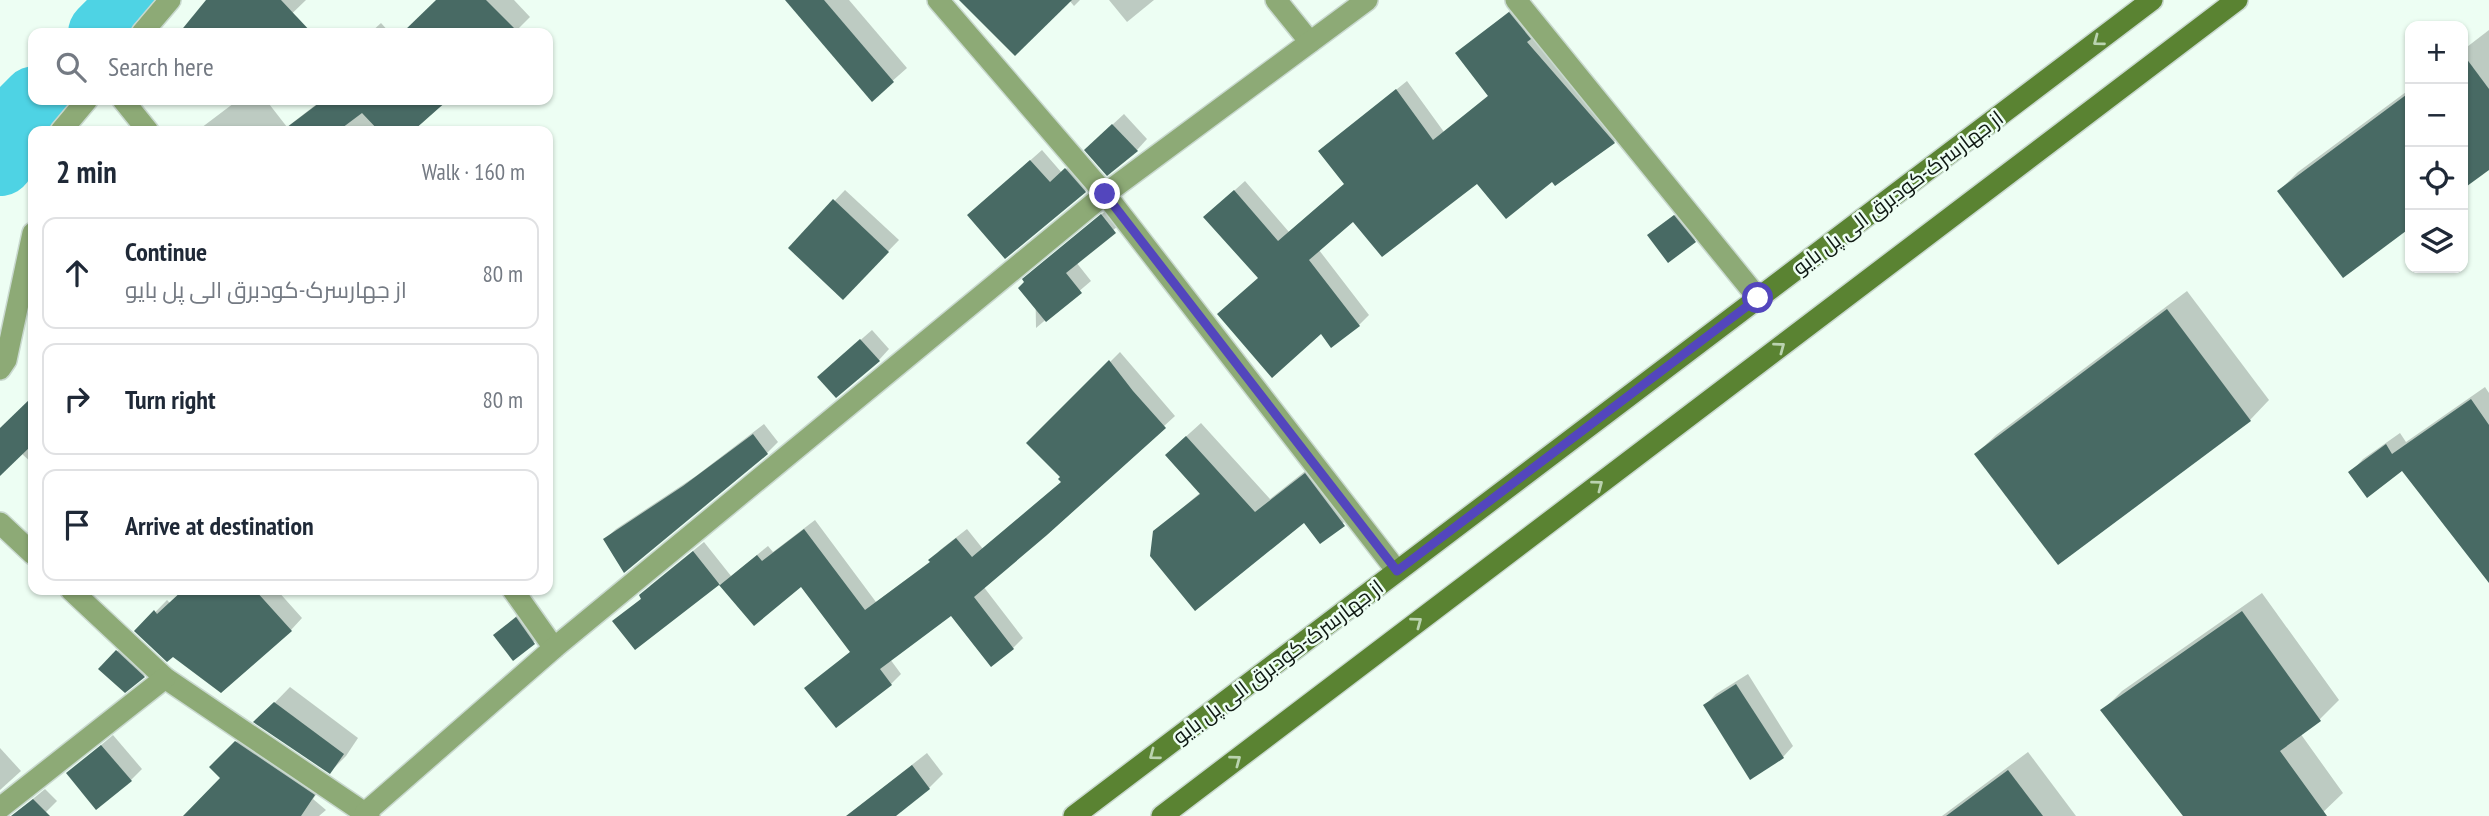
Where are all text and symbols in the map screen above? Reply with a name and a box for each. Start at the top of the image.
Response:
map controls [2405,21,2468,273]
button: + [2405,21,2468,84]
search box [28,28,553,105]
one-way arrow [2093,33,2106,46]
icon: search [52,48,90,86]
text: Search here [108,50,214,83]
button: − [2405,84,2468,147]
street label: از جهارسرک-کودبرق الی پل بایو [1787,104,2009,282]
button: locate [2405,147,2468,210]
text: 2 min [56,152,117,191]
text: Walk · 160 m [422,157,525,186]
route end [1089,178,1120,209]
button: layers [2405,210,2468,273]
text: Continue [125,235,207,268]
icon: ahead [58,254,96,292]
text: 80 m [482,259,523,288]
text: از جهارسرک-کودبرق الی پل بایو [125,275,407,304]
route start [1742,282,1773,313]
one-way arrow [1772,343,1784,356]
icon: right [58,380,96,418]
text: Turn right [125,383,216,416]
text: 80 m [482,385,523,414]
one-way arrow [1591,480,1603,493]
icon: arrive [58,506,96,544]
text: Arrive at destination [125,509,314,542]
street label: از جهارسرک-کودبرق الی پل بایو [1167,573,1389,751]
one-way arrow [1409,618,1422,631]
one-way arrow [1150,747,1162,760]
one-way arrow [1228,755,1241,768]

